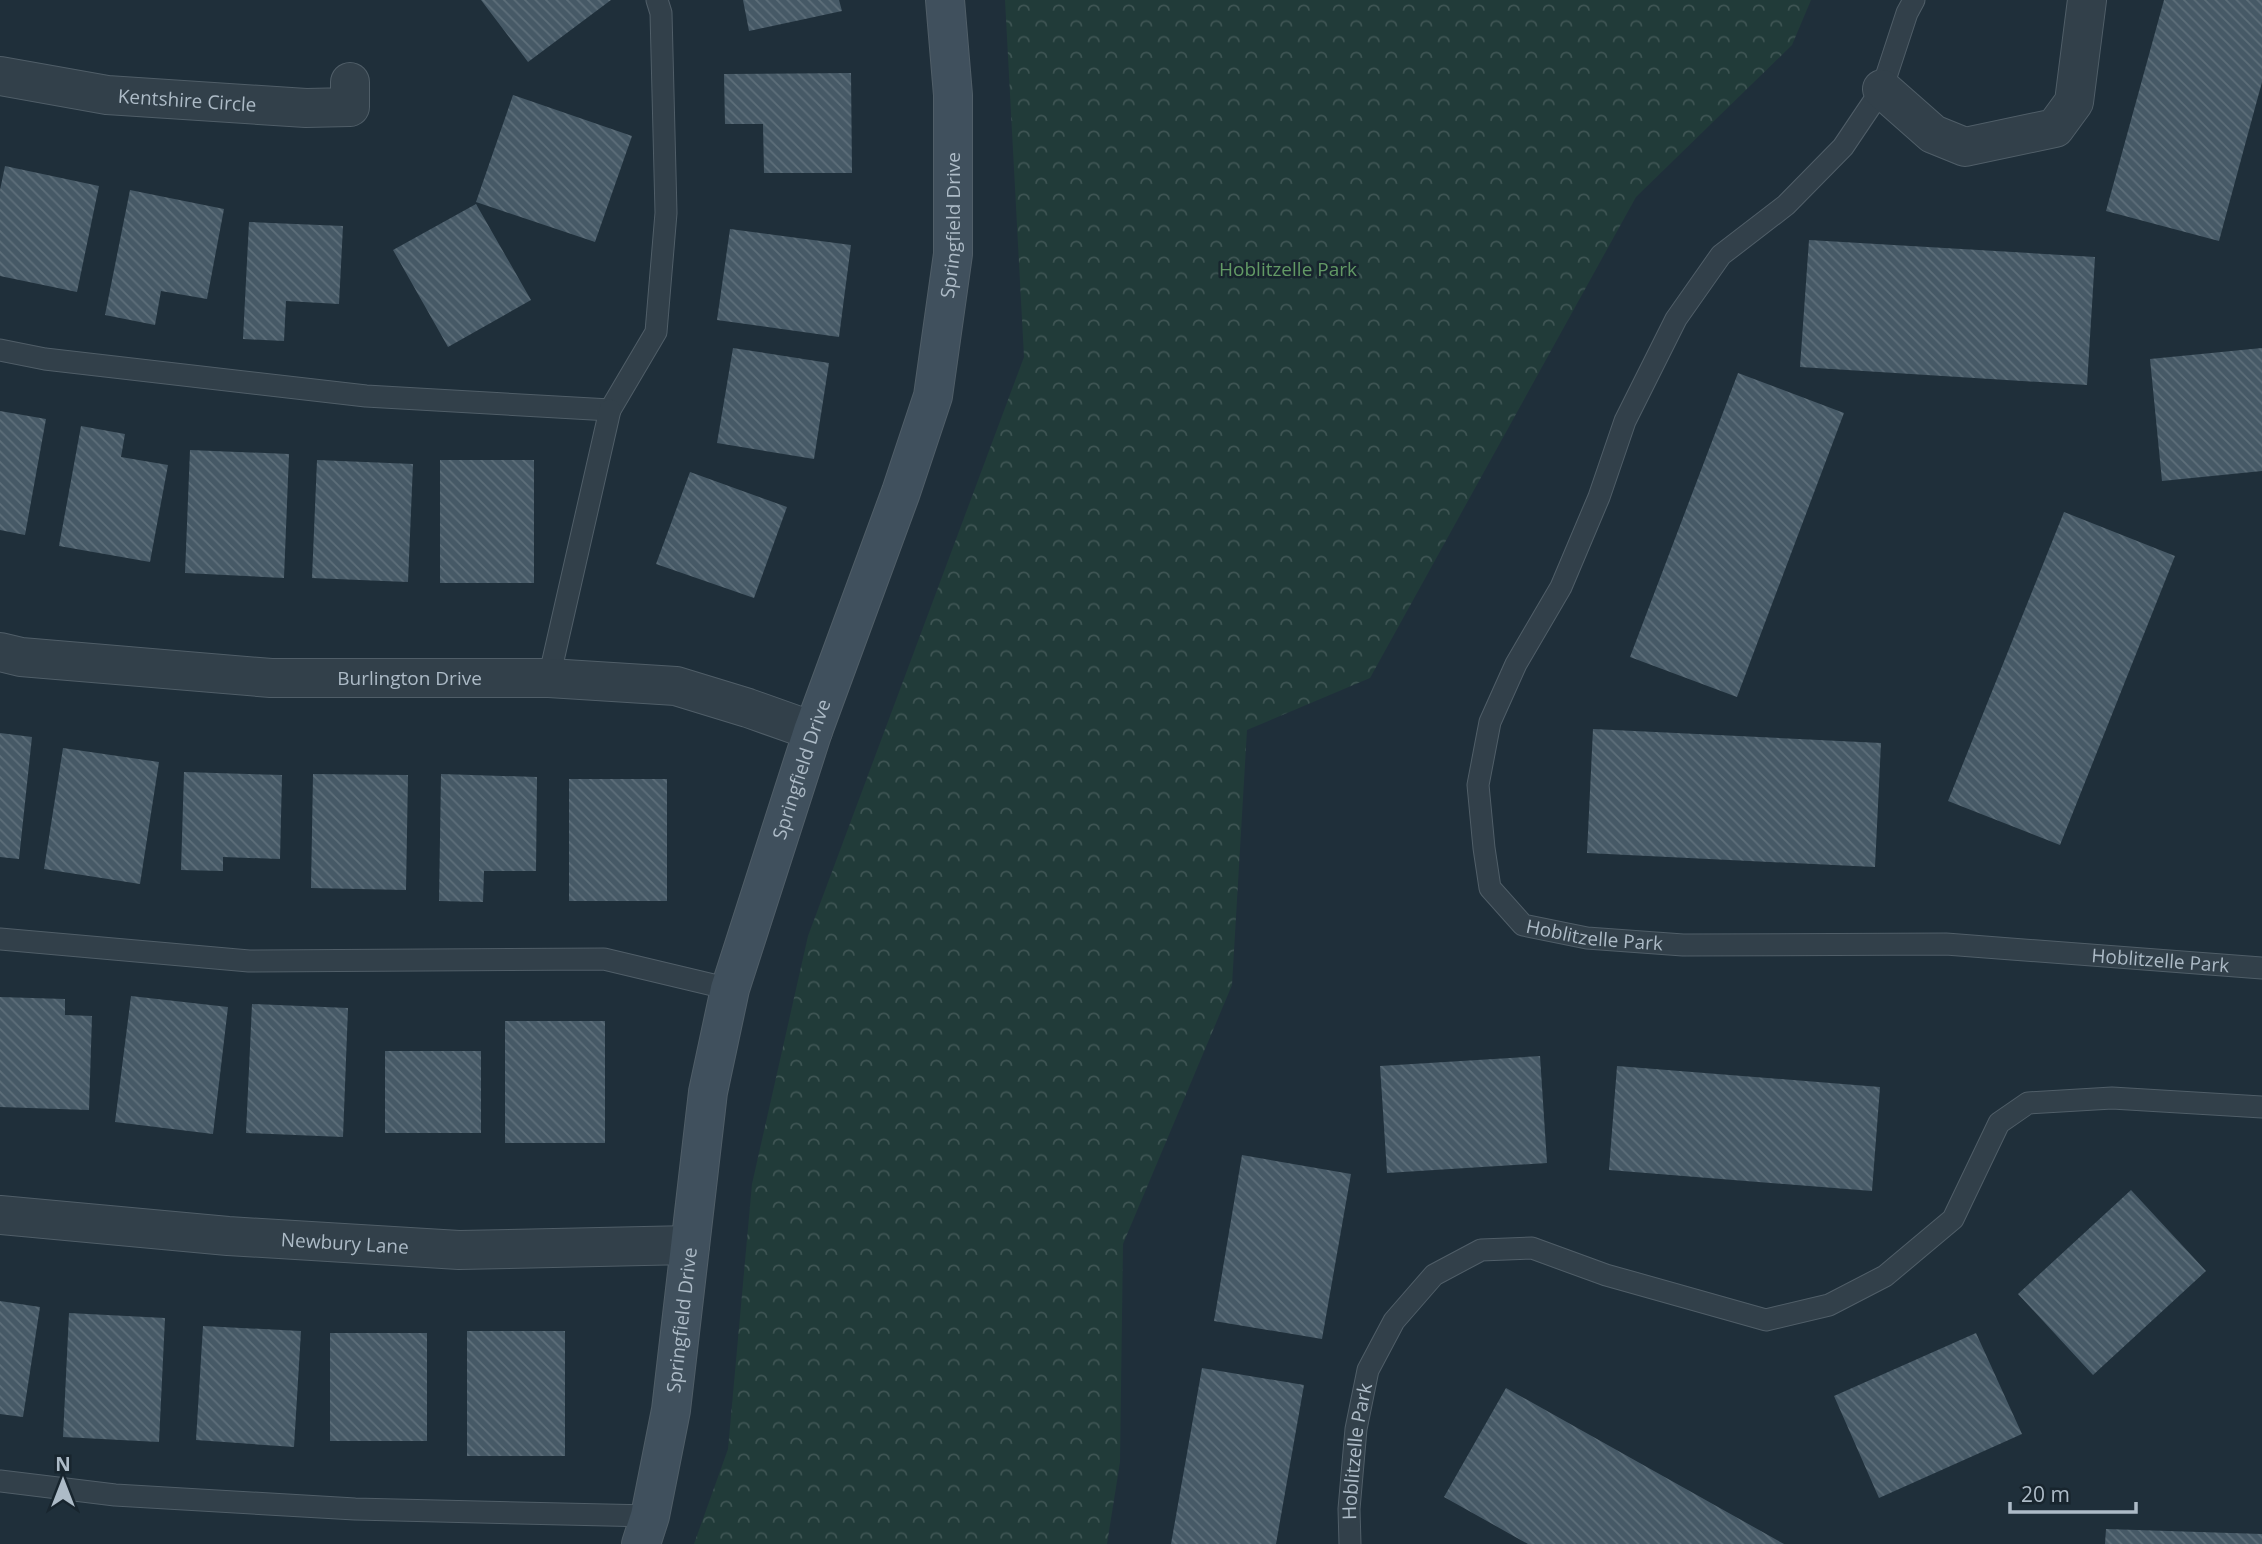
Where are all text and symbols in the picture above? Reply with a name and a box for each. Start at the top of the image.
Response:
street label: Kentshire Circle [117,83,257,118]
street label: Springfield Drive [934,152,966,300]
park label: Hoblitzelle Park [1219,256,1357,282]
street label: Burlington Drive [337,665,482,691]
street label: Springfield Drive [766,695,837,843]
street label: Hoblitzelle Park [1524,913,1664,957]
street label: Hoblitzelle Park [2091,942,2230,978]
street label: Newbury Lane [280,1226,410,1260]
street label: Springfield Drive [660,1246,703,1394]
street label: Hoblitzelle Park [1336,1381,1378,1520]
north arrow [28,1446,98,1516]
text: N [55,1451,71,1477]
scale bar [2010,1470,2136,1514]
text: 20 m [2021,1480,2070,1508]

